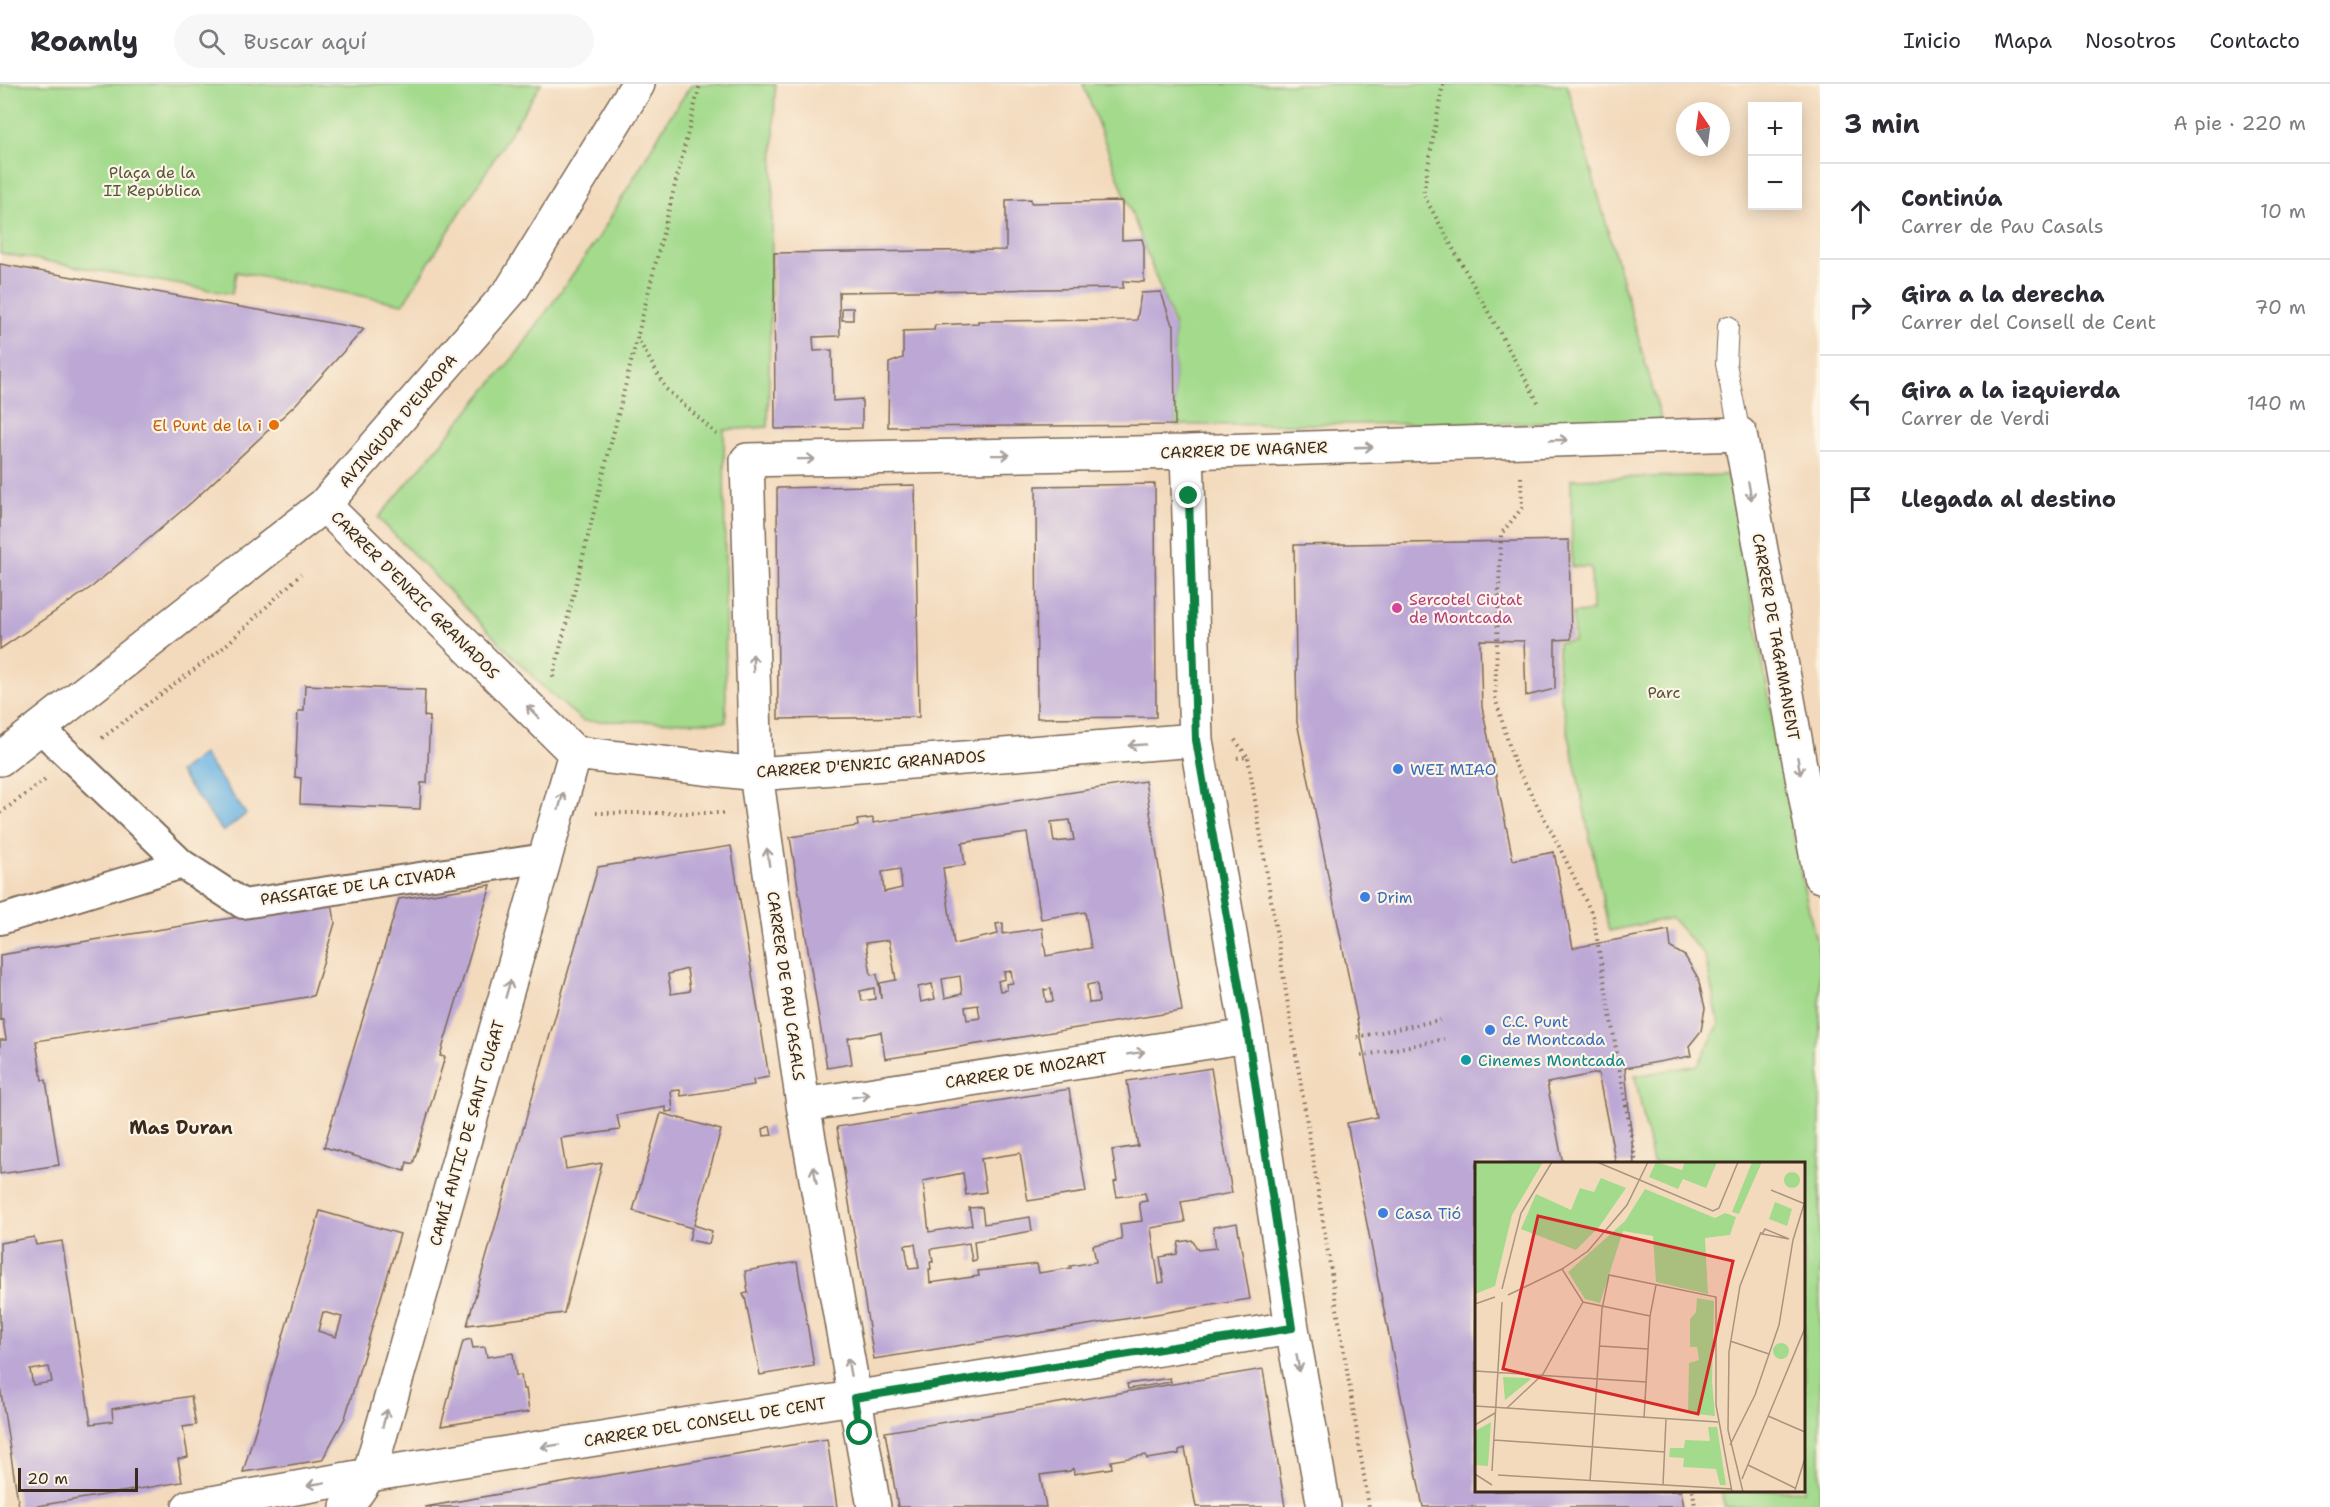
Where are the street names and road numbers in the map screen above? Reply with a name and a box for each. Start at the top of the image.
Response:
street label: AVINGUDA D'EUROPA [334,350,462,492]
street label: CARRER DE WAGNER [1160,437,1328,463]
street label: CARRER D'ENRIC GRANADOS [326,506,504,684]
street label: CARRER DE TAGAMANENT [1747,532,1805,742]
street label: CARRER D'ENRIC GRANADOS [756,746,986,782]
street label: PASSATGE DE LA CIVADA [259,862,457,910]
street label: CARRER DE PAU CASALS [762,890,810,1082]
street label: CAMÍ ANTIC DE SANT CUGAT [425,1018,509,1248]
street label: CARRER DE MOZART [943,1047,1109,1093]
street label: CARRER DEL CONSELL DE CENT [582,1392,828,1452]

